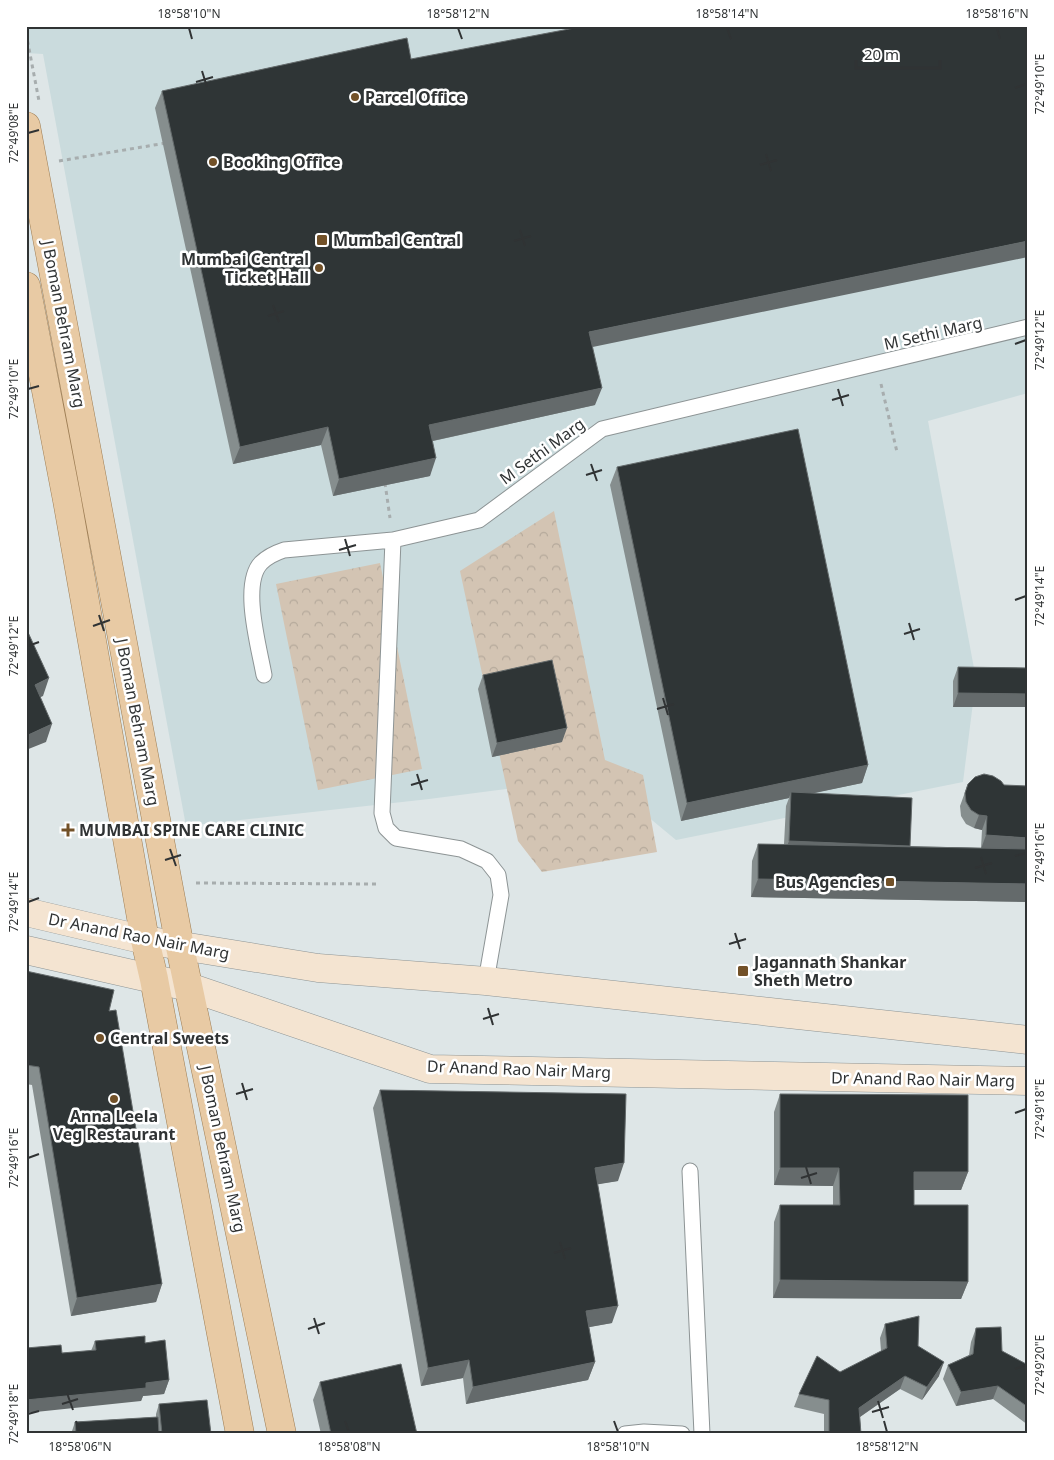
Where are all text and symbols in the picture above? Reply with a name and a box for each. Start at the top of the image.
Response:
text: 18°58'10"N [157,5,221,22]
text: 18°58'12"N [426,5,490,22]
text: 18°58'14"N [695,5,759,22]
text: 18°58'16"N [965,5,1029,22]
scale bar [856,38,940,70]
text: 20 m [864,44,899,64]
text: 72°49'10"E [1031,54,1048,114]
place label: Parcel Office [365,86,466,108]
marker: Parcel Office [349,91,361,103]
text: 72°49'08"E [5,103,22,163]
place label: Booking Office [223,151,341,173]
marker: Booking Office [207,156,219,168]
place label: Mumbai Central [333,229,461,251]
marker: Mumbai Central [315,233,329,247]
street label: J Boman Behram Marg [37,236,91,410]
place label: Mumbai Central Ticket Hall [181,248,309,288]
marker: Mumbai Central Ticket Hall [313,262,325,274]
text: 72°49'12"E [1031,310,1048,370]
street label: M Sethi Marg [882,311,984,355]
text: 72°49'10"E [5,359,22,419]
street label: M Sethi Marg [495,413,589,489]
text: 72°49'14"E [1031,566,1048,626]
text: 72°49'12"E [5,616,22,676]
street label: J Boman Behram Marg [111,634,165,808]
place label: MUMBAI SPINE CARE CLINIC [79,819,304,841]
marker: MUMBAI SPINE CARE CLINIC [61,823,75,837]
text: 72°49'16"E [1031,823,1048,883]
place label: Bus Agencies [775,871,880,893]
text: 72°49'14"E [5,872,22,932]
marker: Bus Agencies [884,876,896,888]
street label: Dr Anand Rao Nair Marg [47,908,231,964]
place label: Jagannath Shankar Sheth Metro [752,951,906,991]
marker: Jagannath Shankar Sheth Metro [736,964,750,978]
place label: Central Sweets [110,1027,229,1049]
marker: Central Sweets [94,1032,106,1044]
street label: Dr Anand Rao Nair Marg [427,1055,611,1083]
street label: J Boman Behram Marg [194,1062,251,1234]
street label: Dr Anand Rao Nair Marg [831,1066,1015,1092]
text: 72°49'18"E [1031,1079,1048,1139]
marker: Anna Leela Veg Restaurant [108,1093,120,1105]
place label: Anna Leela Veg Restaurant [53,1105,175,1145]
text: 72°49'16"E [5,1128,22,1188]
text: 72°49'20"E [1031,1335,1048,1395]
text: 72°49'18"E [5,1384,22,1444]
text: 18°58'06"N [48,1438,112,1455]
text: 18°58'08"N [317,1438,381,1455]
text: 18°58'10"N [586,1438,650,1455]
text: 18°58'12"N [855,1438,919,1455]

